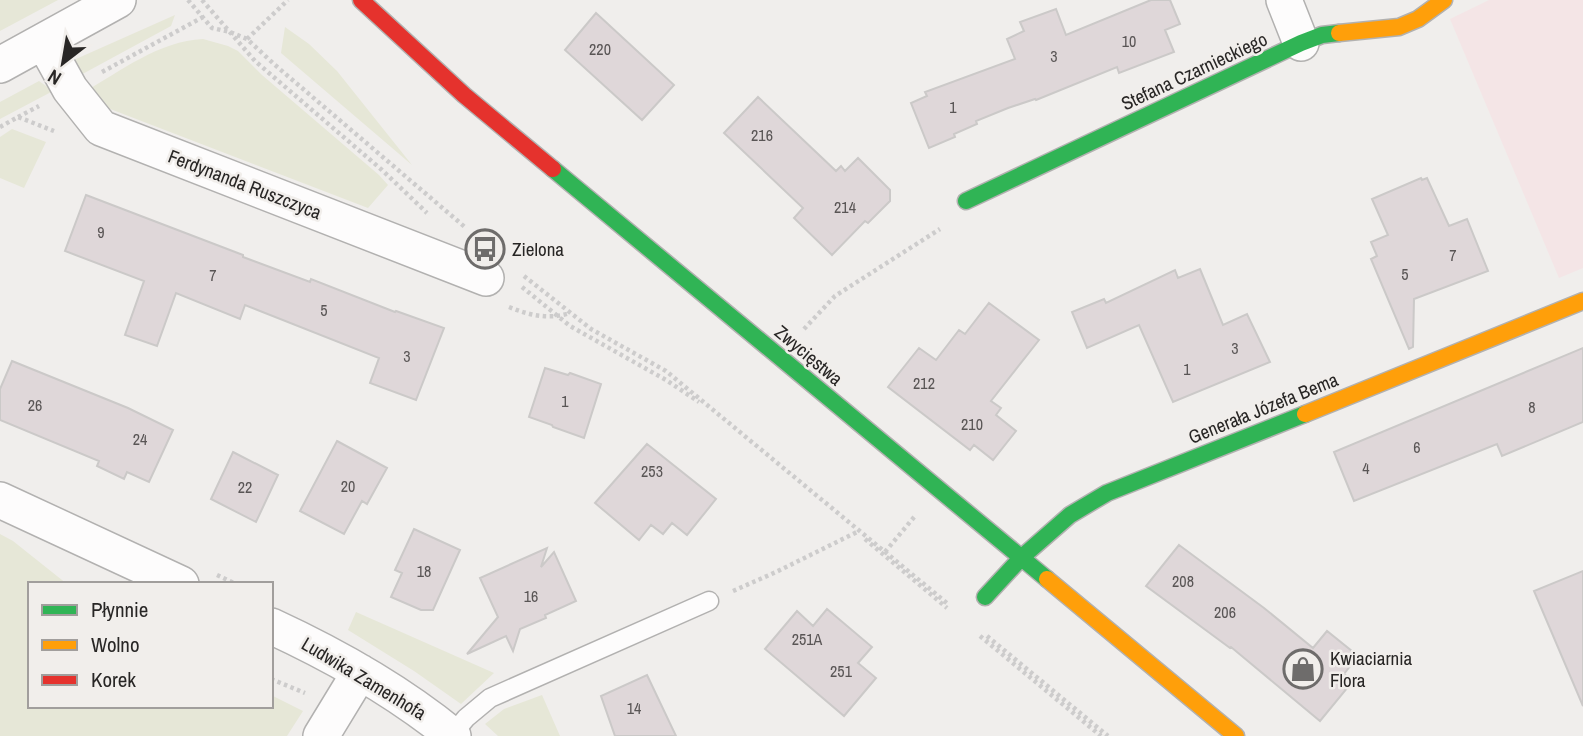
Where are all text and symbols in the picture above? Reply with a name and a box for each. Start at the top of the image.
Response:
street label: Stefana Czarnieckiego [1117,26,1271,116]
north arrow [28,28,98,98]
house number: 10 [1122,30,1136,52]
house number: 220 [589,38,611,60]
house number: 3 [1050,45,1058,67]
text: N [43,64,66,92]
house number: 1 [949,96,957,118]
house number: 216 [751,124,773,146]
street label: Ferdynanda Ruszczyca [165,143,326,225]
house number: 214 [834,196,856,218]
house number: 9 [97,221,105,243]
bus stop icon: Zielona [464,228,506,270]
place label: Zielona [512,236,564,262]
house number: 7 [1449,244,1457,266]
house number: 5 [1401,263,1409,285]
house number: 7 [209,264,217,286]
house number: 5 [320,299,328,321]
street label: Zwycięstwa [769,319,849,391]
house number: 3 [1231,337,1239,359]
house number: 3 [403,345,411,367]
house number: 1 [1183,358,1191,380]
street label: Generała Józefa Bema [1184,366,1342,450]
house number: 212 [913,372,935,394]
house number: 1 [561,390,569,412]
house number: 26 [28,394,42,416]
house number: 8 [1528,396,1536,418]
house number: 210 [961,413,983,435]
house number: 24 [133,428,147,450]
house number: 6 [1413,436,1421,458]
house number: 4 [1362,457,1370,479]
house number: 253 [641,460,663,482]
house number: 20 [341,475,355,497]
house number: 22 [238,476,252,498]
house number: 18 [417,560,431,582]
house number: 208 [1172,570,1194,592]
legend [28,582,273,708]
house number: 16 [524,585,538,607]
text: Płynnie [91,595,148,624]
house number: 206 [1214,601,1236,623]
house number: 251A [792,628,823,650]
text: Wolno [91,630,140,659]
street label: Ludwika Zamenhofa [297,631,431,726]
place label: Kwiaciarnia Flora [1330,645,1413,693]
shop icon: Kwiaciarnia Flora [1282,648,1324,690]
house number: 251 [830,660,853,682]
text: Korek [91,665,136,694]
house number: 14 [627,697,641,719]

